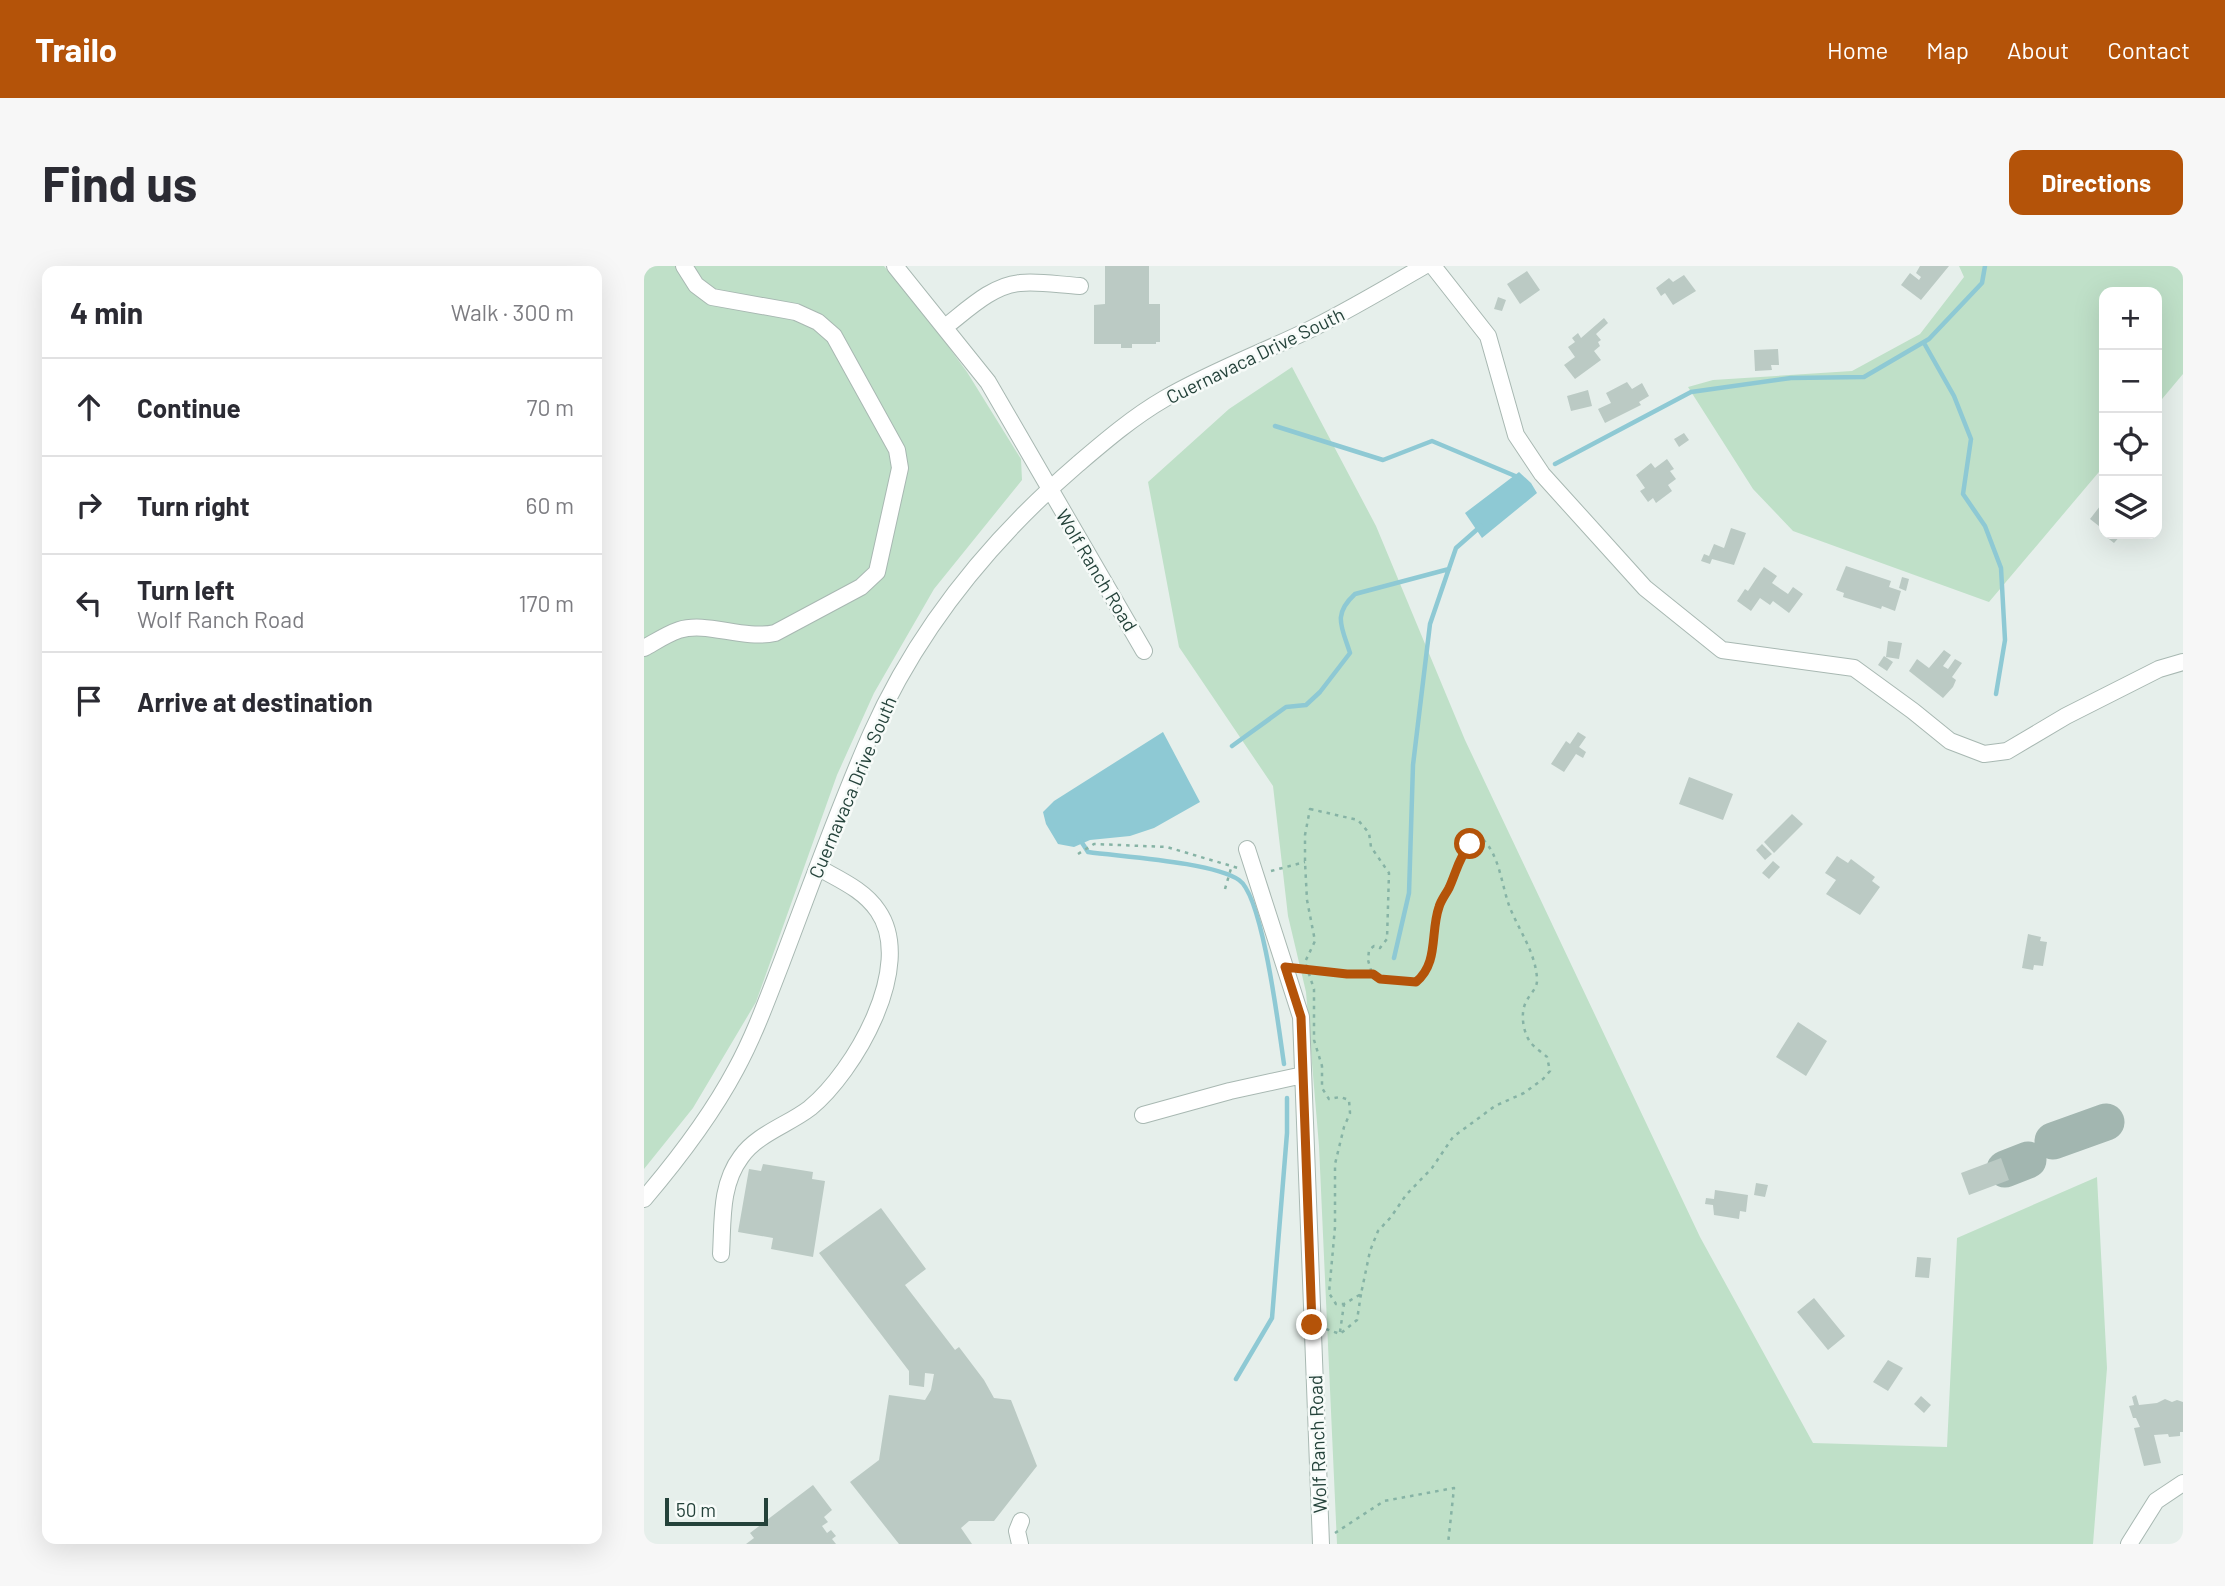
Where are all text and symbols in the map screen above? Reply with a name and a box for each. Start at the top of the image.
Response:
text: Trailo [35,29,117,69]
text: Home [1827,35,1888,64]
text: Map [1926,35,1969,64]
text: About [2007,35,2069,64]
text: Contact [2107,35,2190,64]
button: Directions [2009,150,2183,215]
text: Find us [42,153,197,212]
map controls [2099,287,2162,539]
button: + [2099,287,2162,350]
text: 4 min [70,294,143,330]
text: Walk · 300 m [451,298,574,326]
street label: Cuernavaca Drive South [1162,302,1348,408]
button: − [2099,350,2162,413]
icon: ahead [70,388,108,426]
text: Continue [137,392,241,423]
text: 70 m [527,393,574,421]
button: locate [2099,413,2162,476]
button: layers [2099,476,2162,539]
icon: right [70,486,108,524]
text: Turn right [137,490,250,521]
text: 60 m [526,491,574,519]
street label: Wolf Ranch Road [1051,505,1143,635]
text: Turn left [137,574,235,605]
icon: left [70,584,108,622]
text: 170 m [518,589,574,617]
text: Wolf Ranch Road [137,605,305,633]
icon: arrive [70,682,108,720]
text: Arrive at destination [137,686,373,717]
street label: Cuernavaca Drive South [803,693,901,881]
route start [1454,828,1485,859]
route end [1296,1309,1327,1340]
street label: Wolf Ranch Road [1303,1374,1331,1514]
scale bar [665,1495,768,1527]
text: 50 m [676,1498,716,1521]

